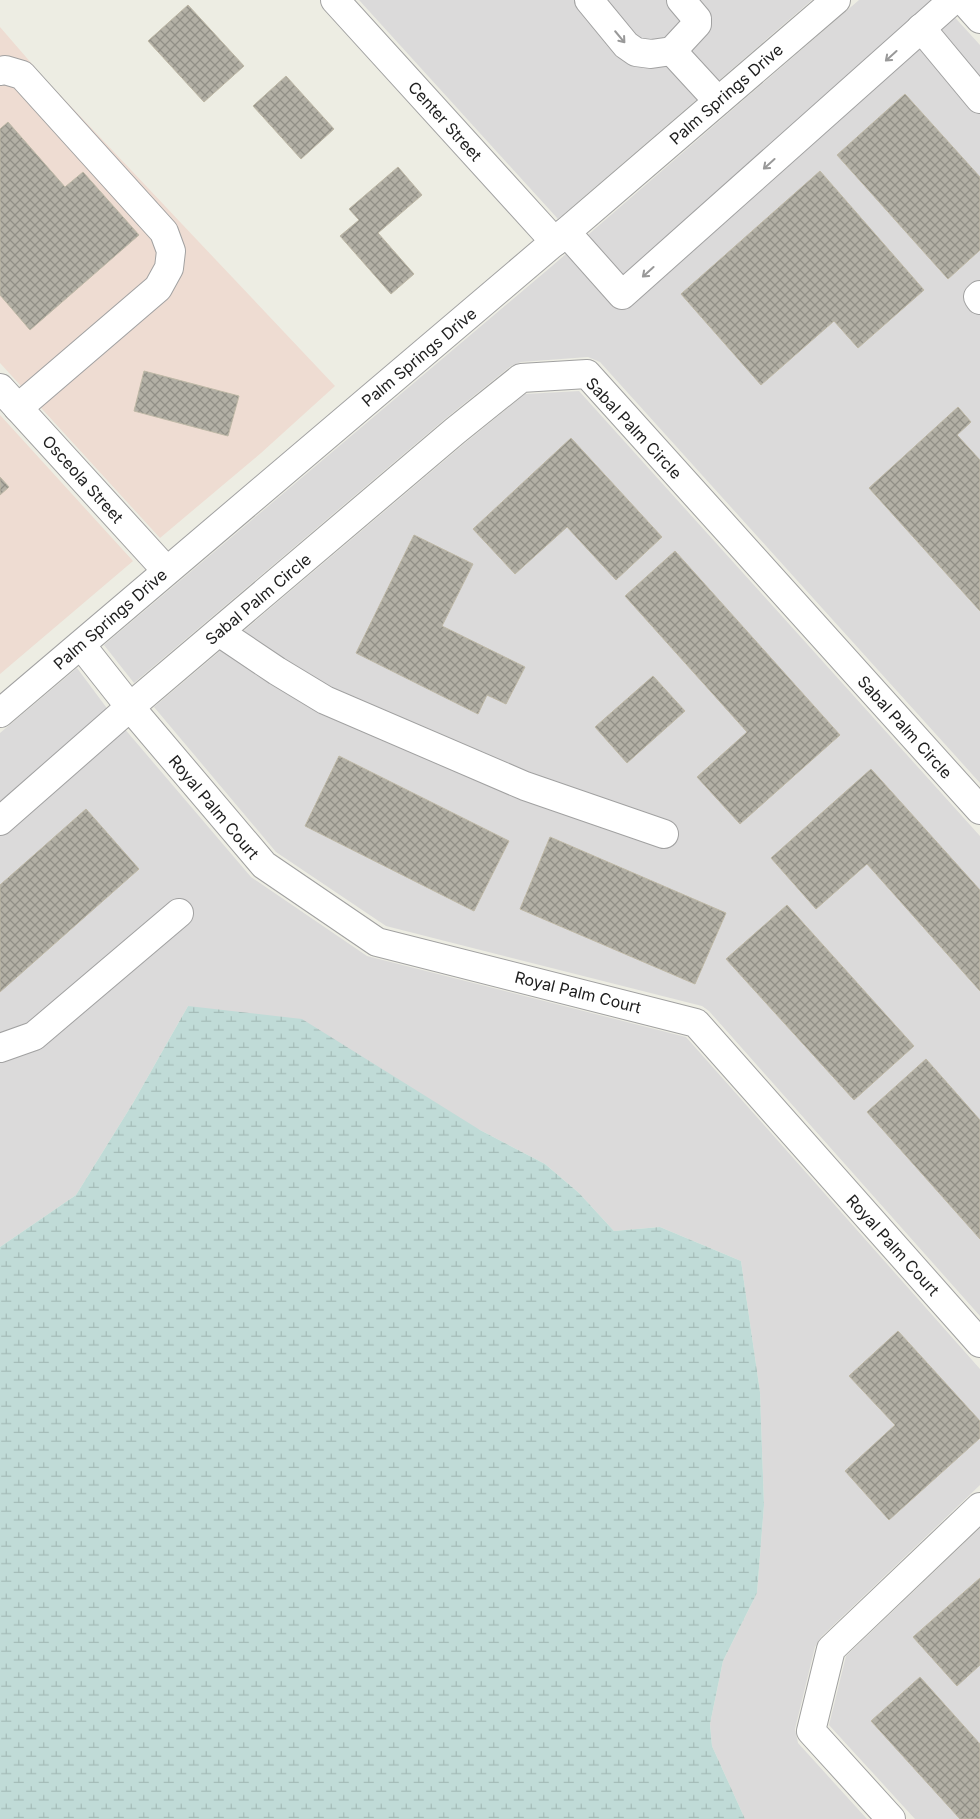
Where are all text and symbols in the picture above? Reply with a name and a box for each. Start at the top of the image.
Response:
one-way arrow [614,31,626,44]
street label: Palm Springs Drive [665,39,787,149]
one-way arrow [884,50,897,61]
street label: Center Street [404,77,486,165]
one-way arrow [763,158,776,169]
one-way arrow [641,266,654,278]
street label: Palm Springs Drive [358,303,480,411]
street label: Sabal Palm Circle [582,373,686,483]
street label: Osceola Street [38,431,128,527]
street label: Sabal Palm Circle [201,549,315,649]
street label: Palm Springs Drive [49,564,171,674]
street label: Sabal Palm Circle [853,671,957,783]
street label: Royal Palm Court [165,751,263,863]
street label: Royal Palm Court [513,967,643,1017]
street label: Royal Palm Court [842,1190,944,1300]

